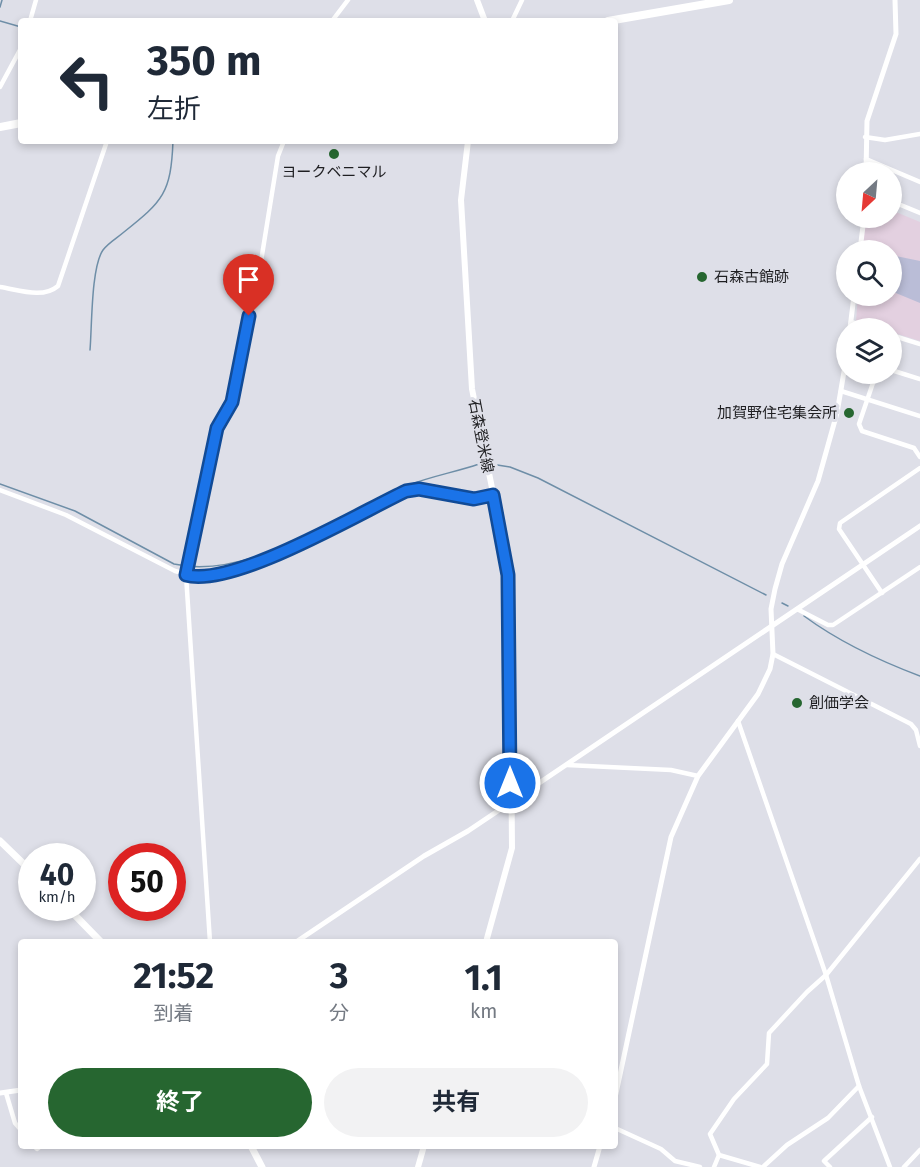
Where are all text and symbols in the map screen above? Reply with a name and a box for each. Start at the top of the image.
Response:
text: 350 m [147,36,261,86]
icon: left [48,42,126,120]
text: 左折 [147,93,201,125]
marker: ヨークベニマル [327,147,341,161]
north arrow [836,162,902,228]
map controls [836,162,902,384]
place label: ヨークベニマル [281,163,387,181]
button: search [836,240,902,306]
pin [223,254,274,316]
icon: arrive [232,263,265,296]
place label: 石森古館跡 [714,268,789,286]
marker: 石森古館跡 [695,270,709,284]
button: layers [836,318,902,384]
street label: 石森登米線 [465,397,497,475]
place label: 加賀野住宅集会所 [717,404,837,422]
marker: 加賀野住宅集会所 [842,406,856,420]
place label: 創価学会 [809,694,869,712]
marker: 創価学会 [790,696,804,710]
position arrow [478,751,542,815]
speed limit sign: 50 [108,843,186,921]
text: 40 [40,857,74,893]
text: km/h [38,888,76,906]
text: 21:52 [133,954,214,998]
text: 3 [330,954,349,998]
text: 1.1 [464,956,503,1000]
text: km [470,999,497,1023]
text: 到着 [154,1001,194,1025]
text: 分 [329,1001,349,1025]
button: 終了 [48,1068,312,1137]
button: 共有 [324,1068,588,1137]

